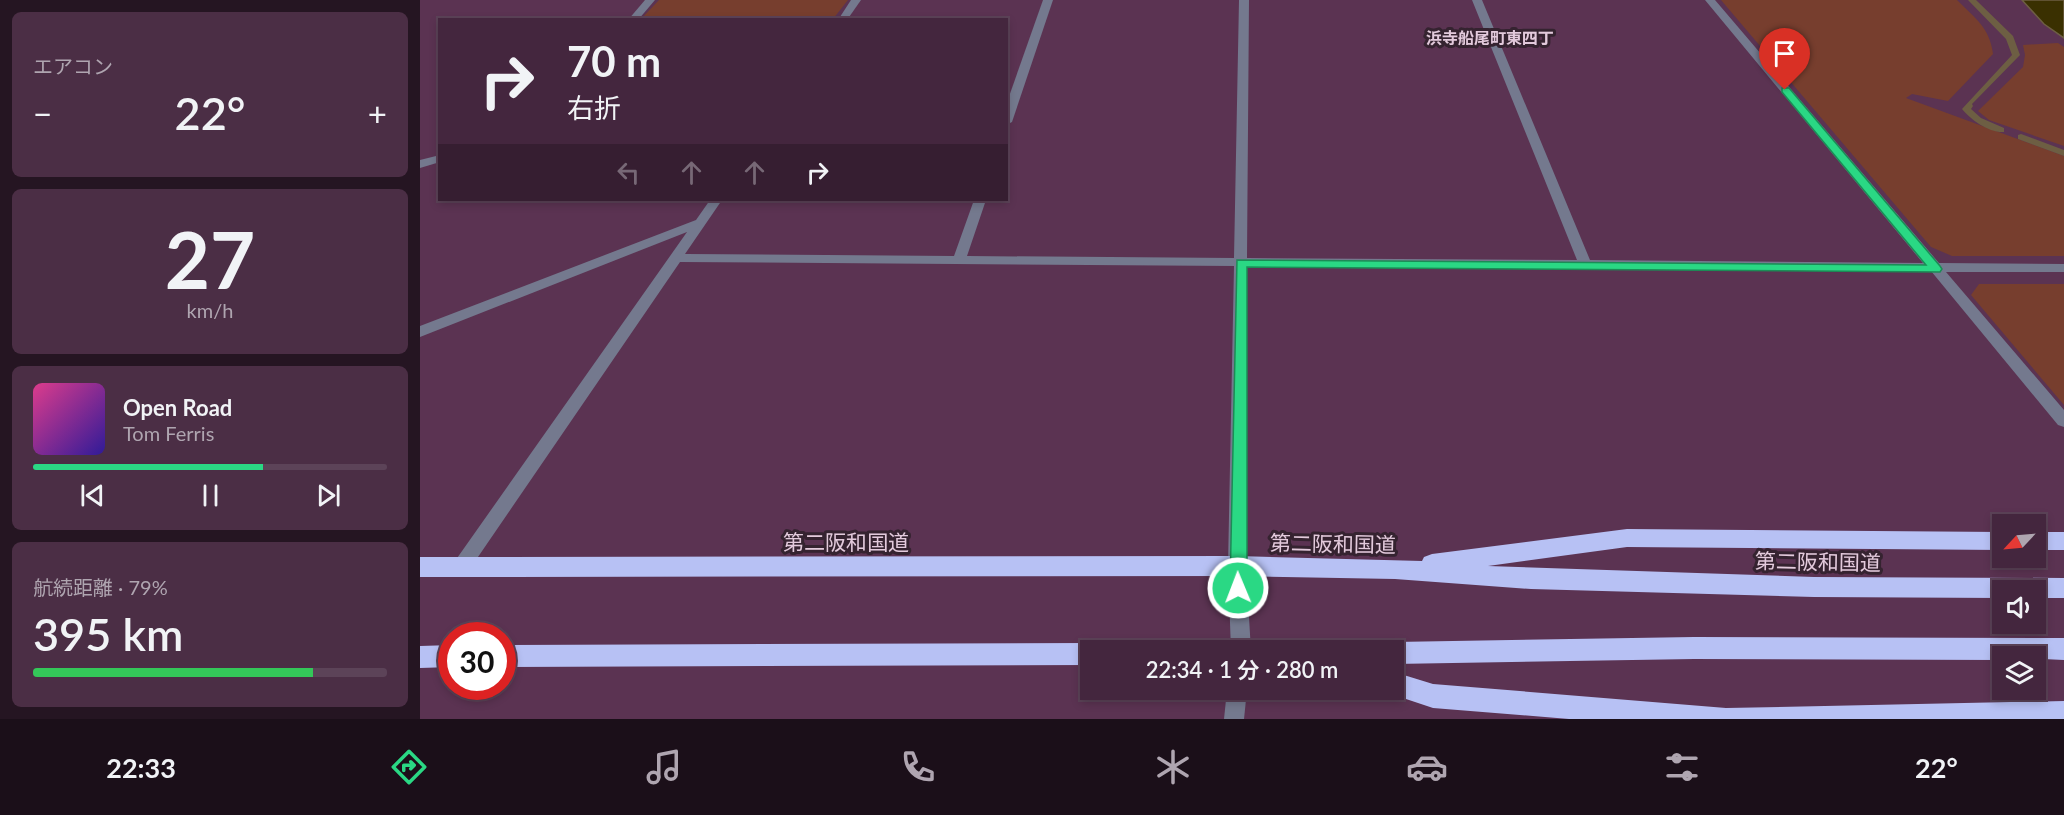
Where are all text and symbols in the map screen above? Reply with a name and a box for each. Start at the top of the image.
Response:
district label: 浜寺船尾町東四丁 [1426,28,1554,47]
pin [1759,28,1810,90]
text: 70 m [567,36,661,86]
icon: arrive [1768,37,1801,70]
icon: right [468,42,546,120]
text: エアコン [33,54,113,78]
text: 22° [175,86,245,140]
text: 右折 [567,91,621,124]
text: − [33,93,52,133]
text: + [368,93,387,133]
icon: left [612,156,645,189]
icon: ahead [675,156,708,189]
icon: ahead [738,156,771,189]
icon: right [801,156,834,189]
text: 27 [165,212,255,306]
text: km/h [187,298,233,322]
text: Open Road [123,394,232,421]
text: Tom Ferris [123,421,214,445]
icon: previous [76,479,109,512]
icon: pause [194,479,227,512]
icon: next [312,479,345,512]
north arrow [1992,514,2046,568]
map controls [1992,514,2046,700]
street label: 第二阪和国道 [783,529,909,554]
street label: 第二阪和国道 [1270,529,1396,557]
street label: 第二阪和国道 [1755,547,1881,575]
position arrow [1206,556,1270,620]
text: 航続距離 · 79% [33,575,168,599]
button: sound [1992,580,2046,634]
text: 395 km [33,607,183,661]
speed limit sign: 30 [438,622,516,700]
button: layers [1992,646,2046,700]
text: 22:34 · 1 分 · 280 m [1146,656,1338,683]
icon: directions [388,746,430,788]
icon: music [643,746,685,788]
icon: phone [897,746,939,788]
icon: climate [1152,746,1194,788]
icon: car [1406,746,1448,788]
icon: filters [1661,746,1703,788]
text: 22:33 [106,751,176,784]
text: 22° [1915,751,1958,784]

